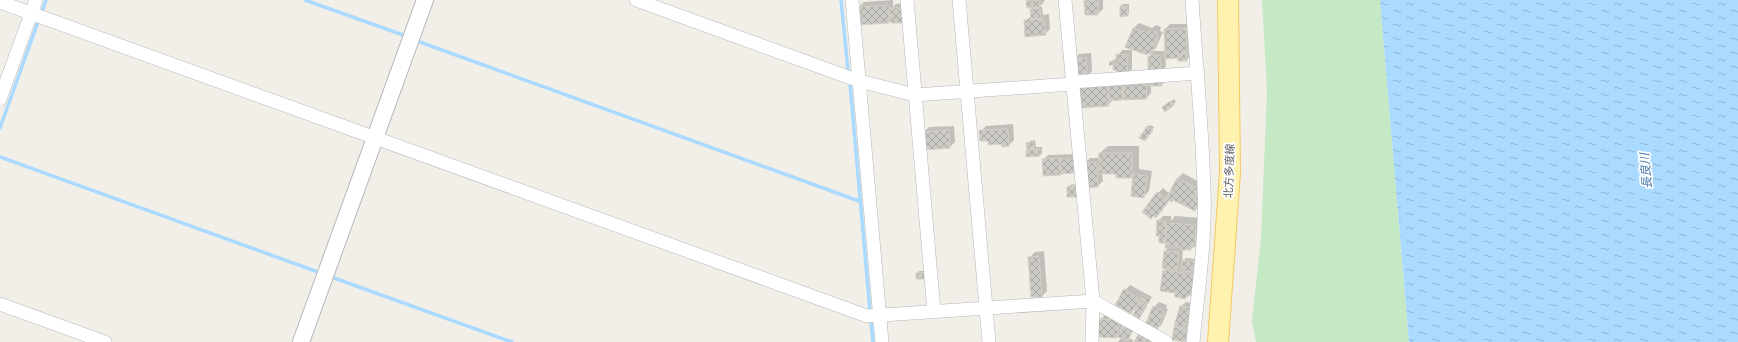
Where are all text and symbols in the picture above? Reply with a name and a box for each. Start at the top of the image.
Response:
street label: 北方多度線 [1222,143,1237,199]
water label: 長良川 [1637,150,1655,190]

